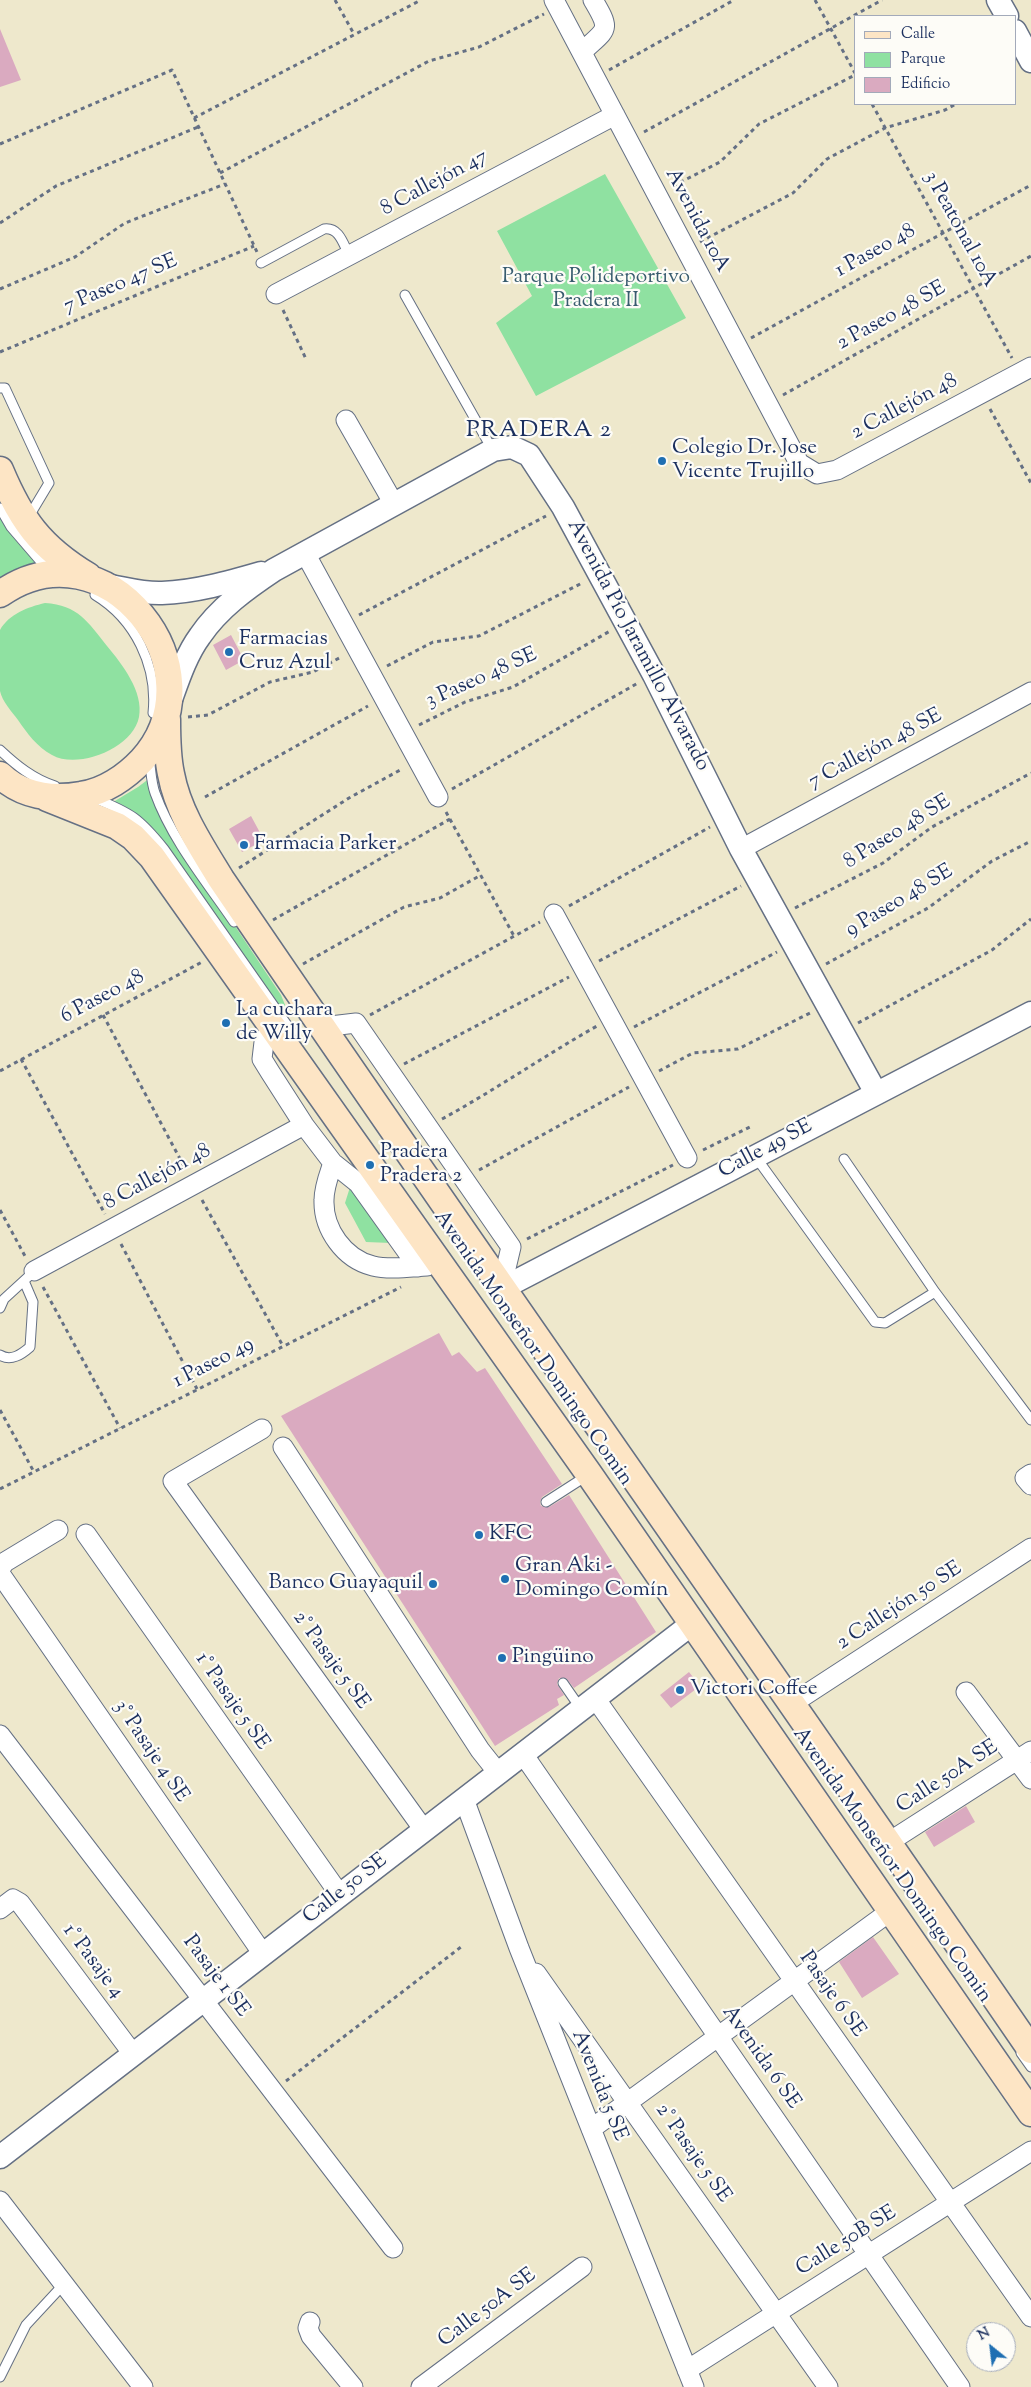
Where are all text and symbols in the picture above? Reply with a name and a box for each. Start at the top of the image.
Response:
legend [854,15,1016,105]
text: Calle [901,24,935,45]
text: Parque [901,49,945,70]
text: Edificio [901,74,950,95]
street label: 8 Callejón 47 [377,145,493,223]
street label: Avenida 10A [658,165,734,277]
street label: 3 Peatonal 10A [917,168,1001,292]
street label: 1 Paseo 48 [831,220,921,284]
street label: 7 Paseo 47 SE [60,250,182,320]
park label: Parque Polideportivo Pradera II [502,265,690,315]
street label: 2 Paseo 48 SE [833,277,951,357]
street label: 2 Callejón 48 [847,369,963,447]
district label: PRADERA 2 [465,418,613,446]
place label: Colegio Dr. Jose Vicente Trujillo [672,436,817,486]
marker: Colegio Dr. Jose Vicente Trujillo [656,455,668,467]
street label: Avenida Pío Jaramillo Alvarado [560,516,714,776]
place label: Farmacias Cruz Azul [239,627,331,677]
street label: 3 Paseo 48 SE [423,643,541,715]
marker: Farmacias Cruz Azul [223,646,235,658]
street label: 7 Callejón 48 SE [805,704,947,796]
street label: 8 Paseo 48 SE [840,790,956,876]
place label: Farmacia Parker [254,832,396,858]
marker: Farmacia Parker [238,839,250,851]
street label: 9 Paseo 48 SE [842,860,958,944]
street label: 6 Paseo 48 [57,965,149,1031]
place label: La cuchara de Willy [236,998,333,1048]
marker: La cuchara de Willy [220,1017,232,1029]
street label: Calle 49 SE [715,1115,817,1185]
street label: 8 Callejón 48 [100,1139,216,1217]
place label: Pradera Pradera 2 [380,1140,462,1190]
marker: Pradera Pradera 2 [364,1159,376,1171]
street label: Avenida Monseñor Domingo Comin [427,1206,637,1492]
street label: 1 Paseo 49 [169,1333,259,1395]
place label: KFC [489,1522,533,1548]
marker: KFC [473,1529,485,1541]
place label: Gran Aki - Domingo Comín [515,1554,668,1604]
street label: 2 Callejón 50 SE [833,1557,967,1657]
place label: Banco Guayaquil [268,1571,423,1597]
marker: Gran Aki - Domingo Comín [499,1573,511,1585]
marker: Banco Guayaquil [427,1578,439,1590]
street label: 2° Pasaje 5 SE [286,1607,374,1715]
place label: Pingüino [512,1645,594,1671]
street label: 1° Pasaje 5 SE [188,1649,274,1755]
marker: Pingüino [496,1652,508,1664]
place label: Victori Coffee [690,1677,818,1703]
marker: Victori Coffee [674,1684,686,1696]
street label: 3° Pasaje 4 SE [107,1696,193,1808]
street label: Avenida Monseñor Domingo Comin [786,1723,996,2009]
street label: Calle 50A SE [892,1736,1004,1820]
street label: Calle 50 SE [299,1849,393,1931]
street label: 1° Pasaje 4 [56,1920,128,2004]
street label: Pasaje 1 SE [176,1931,254,2023]
street label: Pasaje 6 SE [792,1947,870,2043]
street label: Avenida 6 SE [715,2001,805,2115]
street label: Avenida 5 SE [564,2027,632,2145]
street label: 2° Pasaje 5 SE [649,2100,735,2208]
street label: Calle 50B SE [792,2201,902,2283]
street label: Calle 50A SE [434,2264,542,2354]
north arrow [966,2322,1016,2372]
text: N [974,2323,994,2346]

